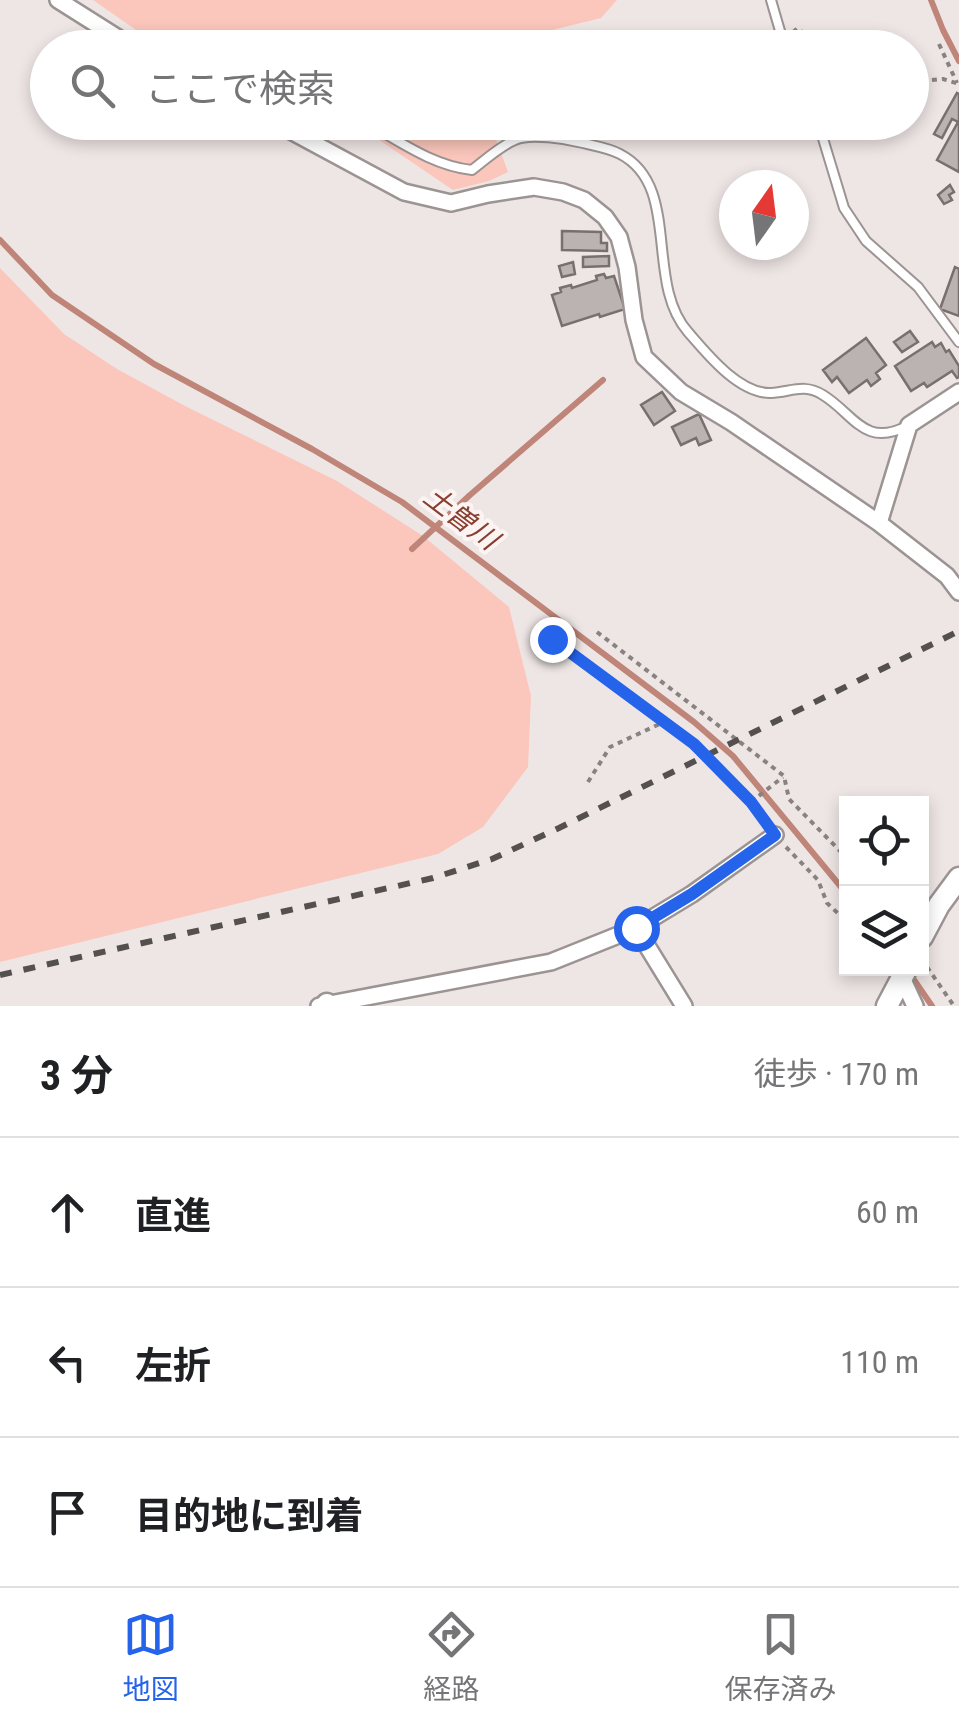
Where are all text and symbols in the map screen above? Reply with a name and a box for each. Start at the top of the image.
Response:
search box [30,30,929,140]
icon: search [65,58,120,113]
text: ここで検索 [145,67,335,111]
north arrow [719,170,809,260]
water label: 土曽川 [418,480,507,558]
route end [530,617,576,663]
map controls [839,796,929,976]
button: locate [839,796,929,886]
button: layers [839,886,929,976]
route start [614,906,660,952]
text: 3 分 [40,1051,113,1100]
text: 徒歩 · 170 m [754,1055,919,1093]
icon: ahead [40,1185,95,1240]
text: 60 m [856,1193,919,1231]
text: 直進 [135,1194,211,1238]
icon: left [40,1335,95,1390]
text: 110 m [840,1343,919,1381]
text: 左折 [135,1344,211,1388]
icon: arrive [40,1485,95,1540]
text: 目的地に到着 [135,1494,363,1538]
tab: 地図 [122,1607,179,1707]
tab: 経路 [423,1607,480,1707]
tab: 保存済み [724,1607,837,1707]

